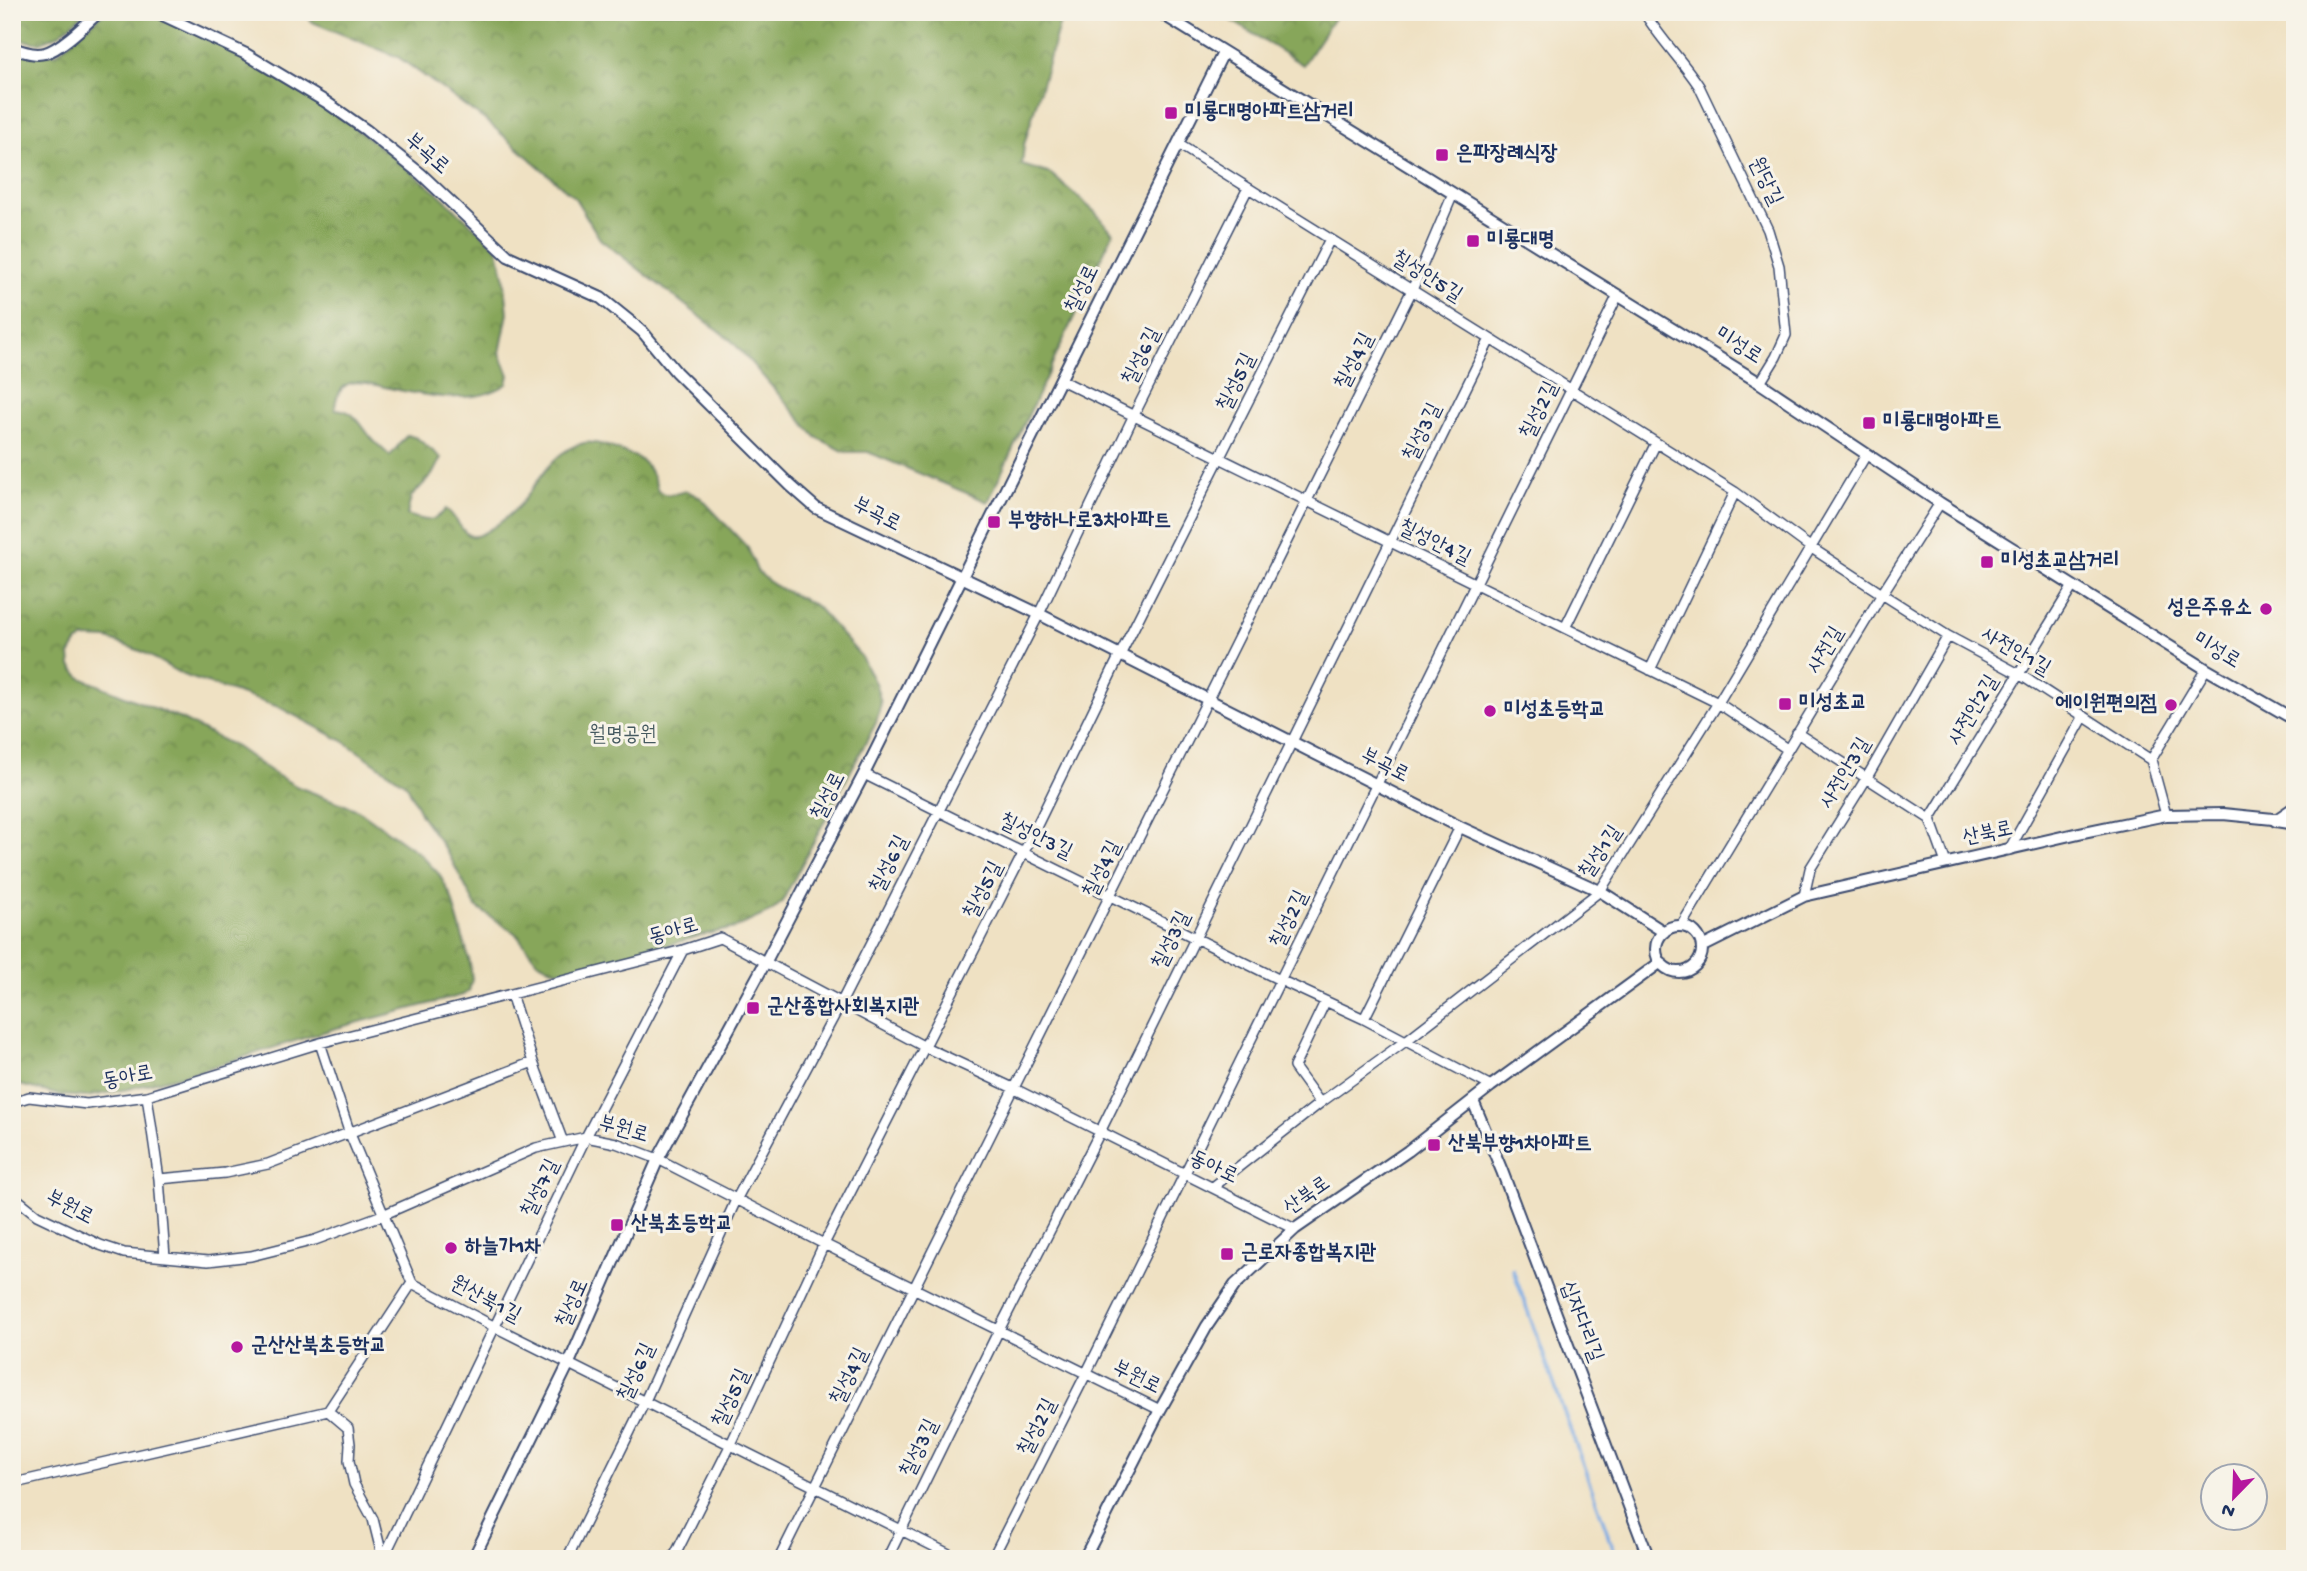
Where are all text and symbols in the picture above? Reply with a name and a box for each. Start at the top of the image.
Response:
place label: 미룡대명아파트삼거리 [1185,100,1354,126]
marker: 미룡대명아파트삼거리 [1163,105,1179,121]
street label: 부곡로 [399,129,453,181]
place label: 은파장례식장 [1456,143,1557,168]
marker: 은파장례식장 [1434,147,1450,163]
street label: 원당길 [1742,154,1786,210]
place label: 미룡대명 [1487,228,1555,254]
marker: 미룡대명 [1465,233,1481,249]
street label: 칠성안5길 [1386,247,1466,309]
street label: 칠성로 [1062,262,1106,318]
street label: 미성로 [1710,323,1766,371]
street label: 칠성6길 [1118,324,1168,390]
street label: 칠성4길 [1331,329,1381,395]
street label: 칠성5길 [1213,350,1263,416]
street label: 칠성2길 [1516,378,1566,444]
street label: 칠성3길 [1399,400,1449,466]
place label: 미룡대명아파트 [1883,410,2001,436]
marker: 미룡대명아파트 [1861,415,1877,431]
street label: 부곡로 [848,493,904,539]
place label: 부향하나로3차아파트 [1008,510,1171,535]
marker: 부향하나로3차아파트 [986,514,1002,530]
street label: 칠성안4길 [1394,516,1474,572]
place label: 미성초교삼거리 [2001,550,2119,575]
marker: 미성초교삼거리 [1979,554,1995,570]
place label: 성은주유소 [2168,597,2252,622]
marker: 성은주유소 [2258,601,2274,617]
street label: 사전길 [1803,623,1851,679]
street label: 사전안1길 [1976,623,2054,683]
street label: 미성로 [2188,628,2244,676]
street label: 사전안2길 [1944,671,2006,751]
place label: 미성초교 [1799,692,1867,717]
place label: 에이원편의점 [2056,693,2157,718]
marker: 미성초교 [1777,696,1793,712]
marker: 에이원편의점 [2163,697,2179,713]
place label: 미성초등학교 [1504,699,1605,724]
marker: 미성초등학교 [1482,703,1498,719]
park label: 월명공원 [589,723,657,749]
street label: 사전안3길 [1816,734,1878,814]
street label: 부곡로 [1356,744,1412,790]
street label: 칠성로 [807,769,853,825]
street label: 칠성안3길 [994,810,1076,866]
street label: 산북로 [1961,818,2015,852]
street label: 칠성1길 [1575,821,1629,885]
street label: 칠성6길 [866,832,916,898]
street label: 칠성4길 [1079,837,1129,903]
street label: 칠성5길 [960,858,1010,924]
street label: 칠성2길 [1266,887,1316,953]
street label: 칠성3길 [1148,908,1198,974]
street label: 동아로 [646,914,702,952]
place label: 군산종합사회복지관 [767,996,919,1021]
marker: 군산종합사회복지관 [745,1000,761,1016]
street label: 동아로 [101,1062,155,1096]
street label: 부원로 [595,1112,651,1150]
place label: 산북부향1차아파트 [1448,1133,1592,1158]
marker: 산북부향1차아파트 [1426,1137,1442,1153]
street label: 동아로 [1185,1147,1241,1191]
street label: 칠성7길 [517,1156,567,1222]
street label: 산북로 [1280,1172,1336,1222]
street label: 부원로 [41,1186,97,1232]
place label: 산북초등학교 [631,1213,732,1238]
marker: 산북초등학교 [609,1217,625,1233]
place label: 하늘가1차 [464,1236,541,1261]
marker: 하늘가1차 [443,1240,459,1256]
place label: 근로자종합복지관 [1241,1242,1376,1267]
marker: 근로자종합복지관 [1219,1246,1235,1262]
street label: 원산북1길 [446,1272,525,1330]
street label: 칠성로 [552,1276,596,1332]
street label: 십자다리길 [1553,1278,1607,1366]
place label: 군산산북초등학교 [251,1335,386,1360]
marker: 군산산북초등학교 [229,1339,245,1355]
street label: 칠성6길 [614,1340,662,1406]
street label: 칠성4길 [826,1344,876,1410]
street label: 부원로 [1108,1357,1164,1401]
street label: 칠성5길 [709,1366,757,1432]
street label: 칠성2길 [1014,1395,1064,1461]
street label: 칠성3길 [896,1416,946,1482]
north arrow [2198,1462,2268,1532]
text: N [2219,1496,2239,1522]

